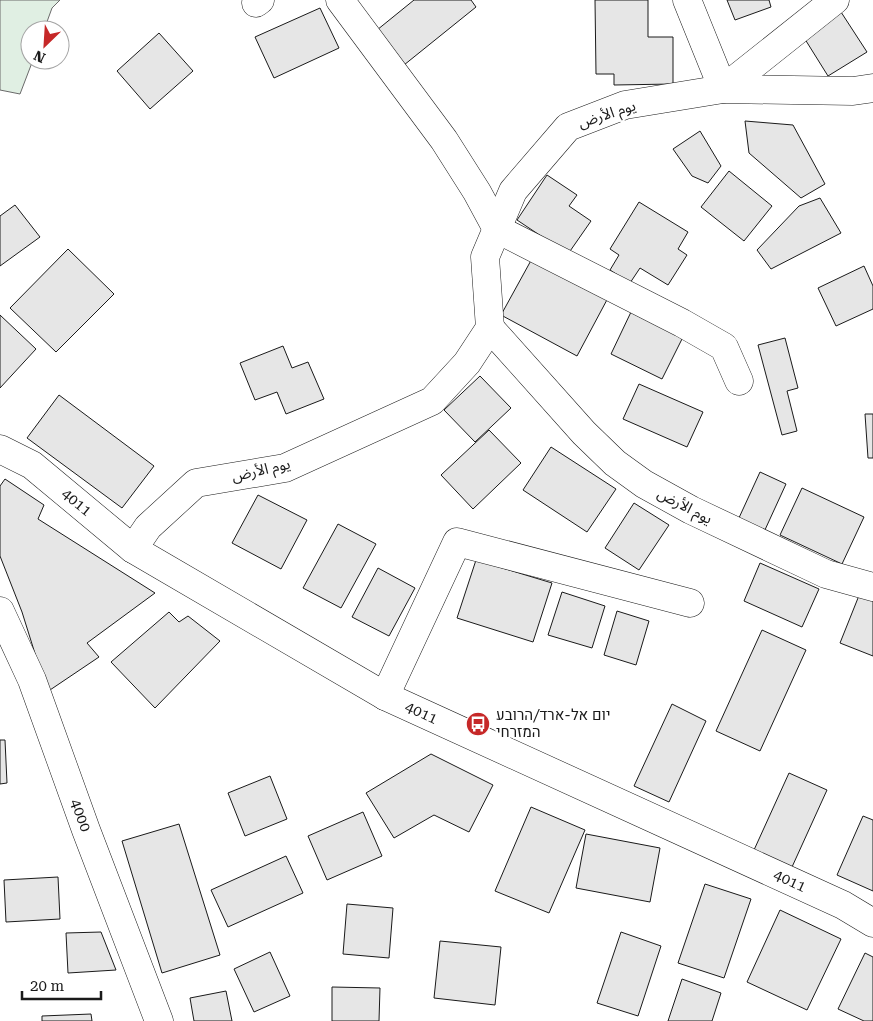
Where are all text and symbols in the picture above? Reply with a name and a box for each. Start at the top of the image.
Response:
north arrow [20,20,70,70]
text: N [31,47,48,66]
street label: يوم الأرض [576,96,639,134]
street label: يوم الأرض [230,455,293,487]
street label: يوم الأرض [654,484,716,530]
street label: 4011 [58,485,95,520]
street label: 4011 [402,697,441,728]
place label: יום אל-ארד/הרובע המזרחי [496,706,611,741]
bus stop icon: יום אל-ארד/הרובע המזרחי [465,711,491,737]
street label: 4000 [67,797,95,834]
street label: 4011 [771,866,809,896]
scale bar [22,968,101,1000]
text: 20 m [30,977,65,995]

